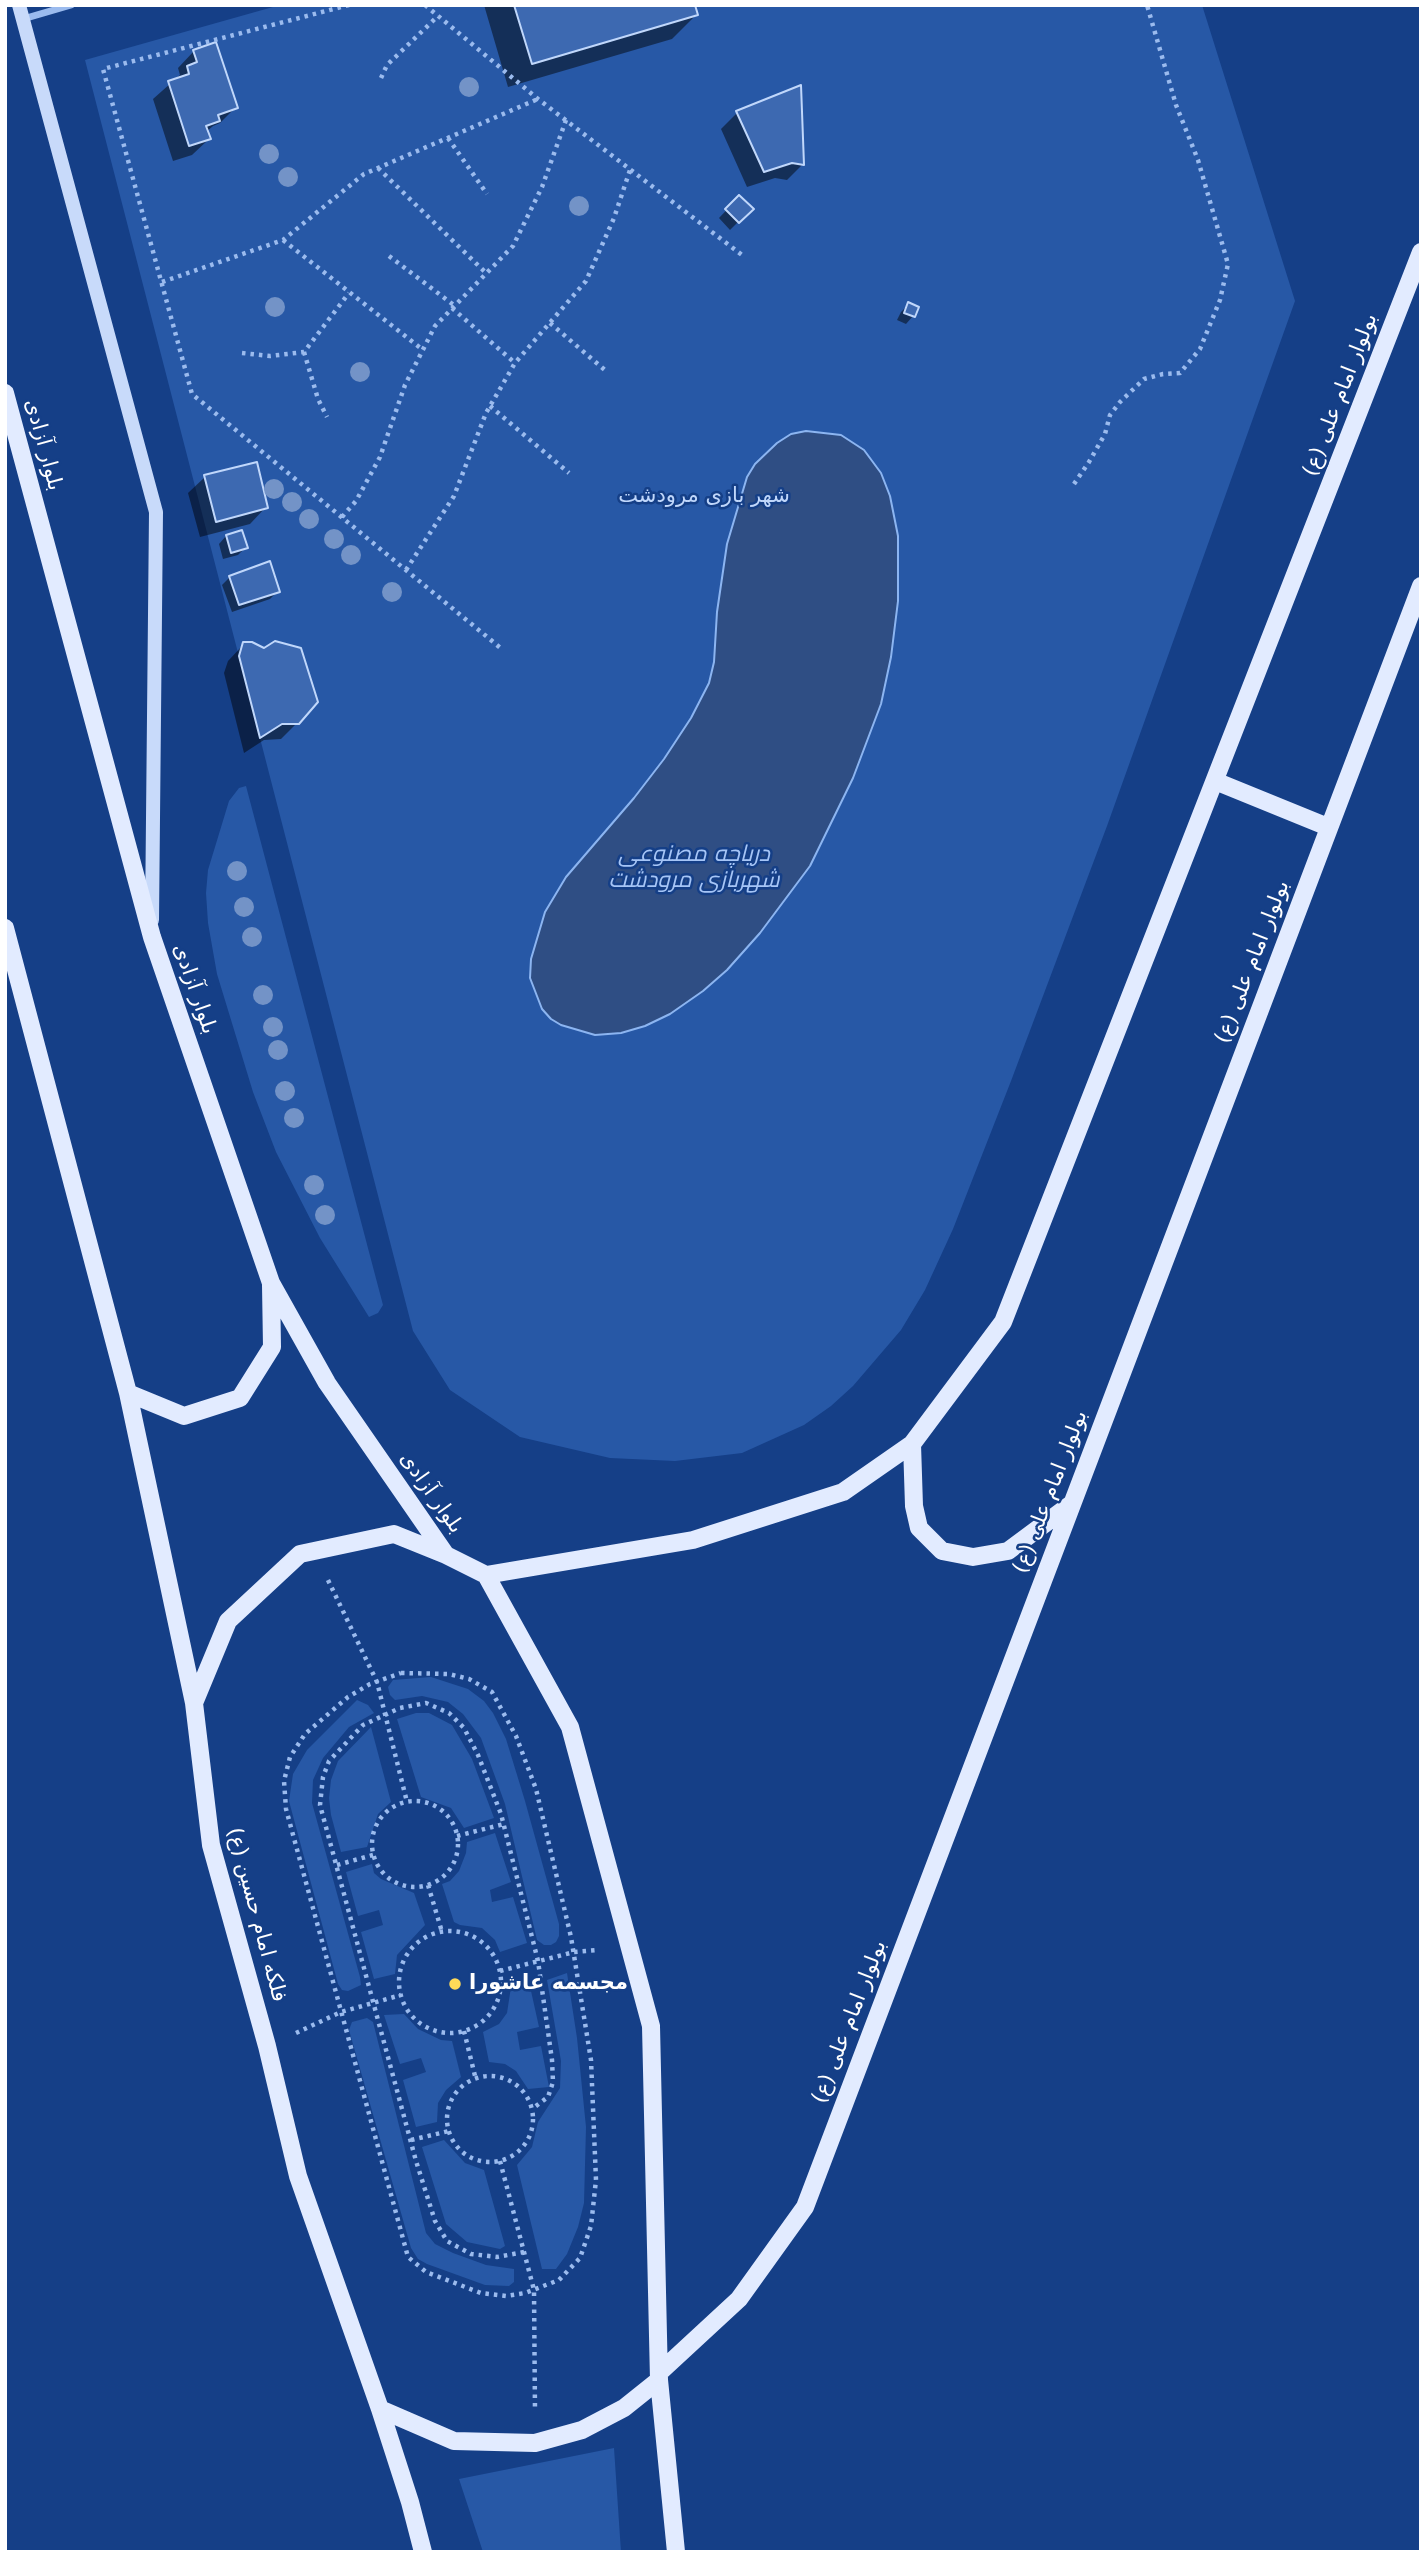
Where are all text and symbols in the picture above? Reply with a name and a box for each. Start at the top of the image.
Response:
street label: بولوار امام علی (ع) [1298,310,1384,480]
street label: بلوار آزادی [19,396,67,494]
park label: شهر بازی مرودشت [618,484,790,510]
water label: دریاچه مصنوعی شهربازی مرودشت [608,841,780,895]
street label: بولوار امام علی (ع) [1210,877,1296,1047]
street label: بلوار آزادی [167,941,221,1037]
street label: بولوار امام علی (ع) [1008,1407,1094,1577]
street label: بلوار آزادی [394,1447,468,1539]
street label: فلکه امام حسین (ع) [221,1825,291,2005]
street label: بولوار امام علی (ع) [807,1937,893,2107]
place label: مجسمه عاشورا [469,1971,628,1997]
marker: مجسمه عاشورا [447,1976,463,1992]

